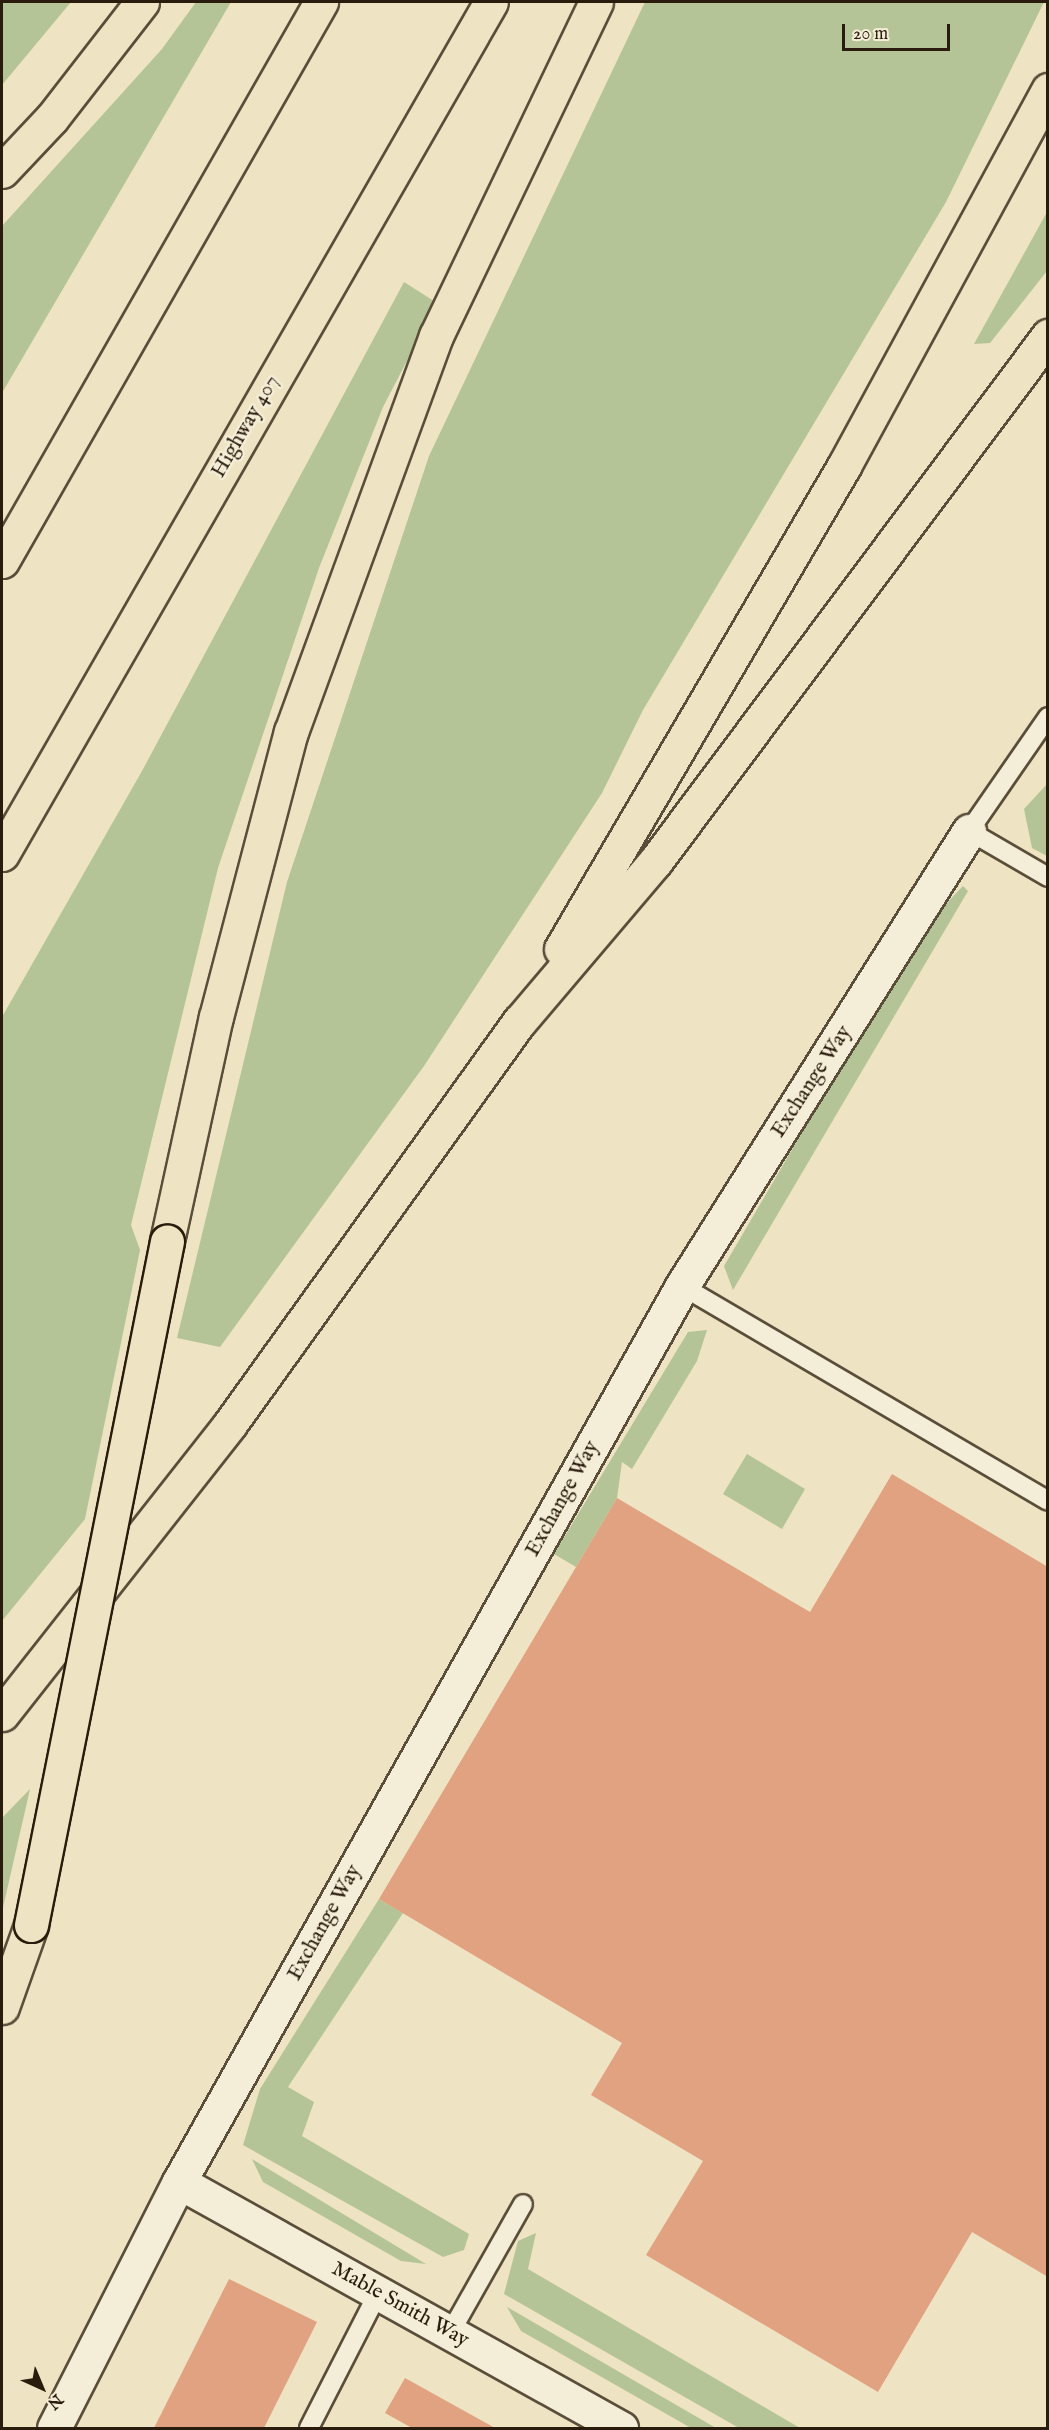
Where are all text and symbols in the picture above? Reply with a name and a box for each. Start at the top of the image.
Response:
scale bar [845,12,953,50]
text: 20 m [853,23,888,46]
street label: Highway 407 [207,371,285,483]
street label: Exchange Way [766,1021,858,1143]
street label: Exchange Way [521,1437,605,1561]
street label: Exchange Way [283,1861,367,1985]
street label: Mable Smith Way [327,2257,473,2353]
north arrow [12,2358,72,2418]
text: N [43,2389,66,2413]

